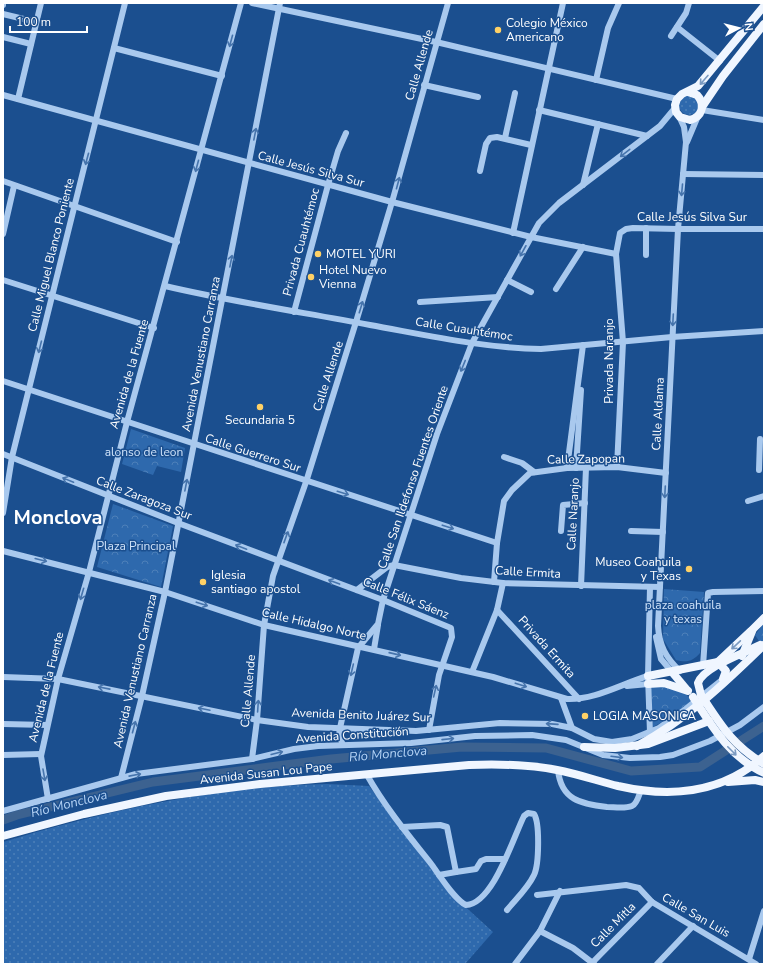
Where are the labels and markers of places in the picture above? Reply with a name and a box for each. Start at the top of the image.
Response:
place label: Colegio México Americano [506,15,588,45]
marker: Colegio México Americano [493,25,503,35]
place label: MOTEL YURI [326,246,396,262]
marker: MOTEL YURI [313,249,323,259]
place label: Hotel Nuevo Vienna [318,262,387,292]
marker: Hotel Nuevo Vienna [306,272,316,282]
marker: Secundaria 5 [255,402,265,412]
place label: Secundaria 5 [225,412,295,428]
place label: Museo Coahuila y Texas [595,554,681,584]
marker: Museo Coahuila y Texas [684,564,694,574]
place label: Iglesia santiago apostol [211,567,301,597]
marker: Iglesia santiago apostol [198,577,208,587]
place label: LOGIA MASONICA [593,708,696,724]
marker: LOGIA MASONICA [580,711,590,721]

